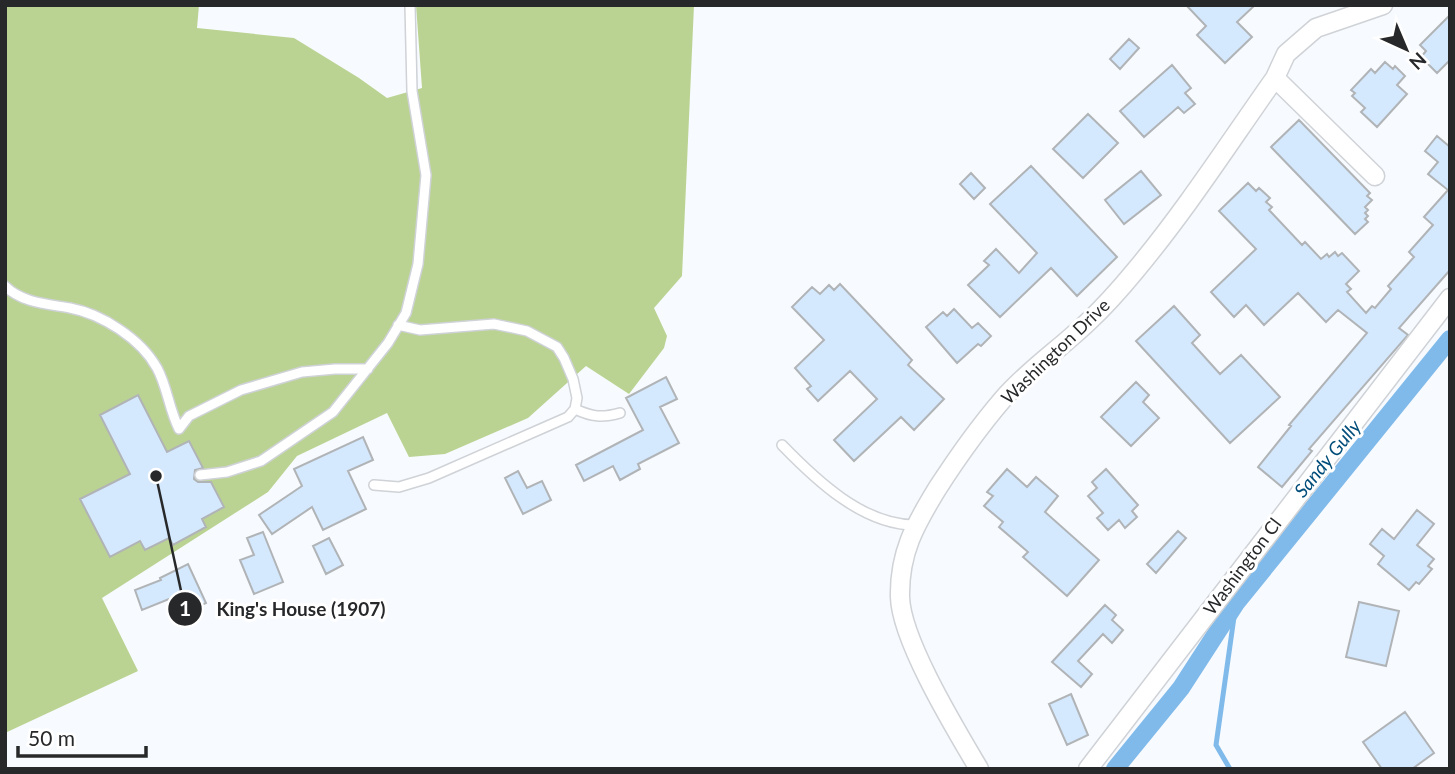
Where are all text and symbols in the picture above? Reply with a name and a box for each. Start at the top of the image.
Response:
north arrow [1371,14,1441,84]
text: N [1405,48,1431,75]
street label: Washington Drive [996,294,1114,408]
water label: Sandy Gully [1289,414,1366,501]
street label: Washington Cl [1198,513,1286,619]
callout: King's House (1907) [167,589,399,629]
text: 1 [179,595,191,620]
text: King's House (1907) [217,597,385,620]
scale bar [18,714,145,758]
text: 50 m [28,725,75,750]

